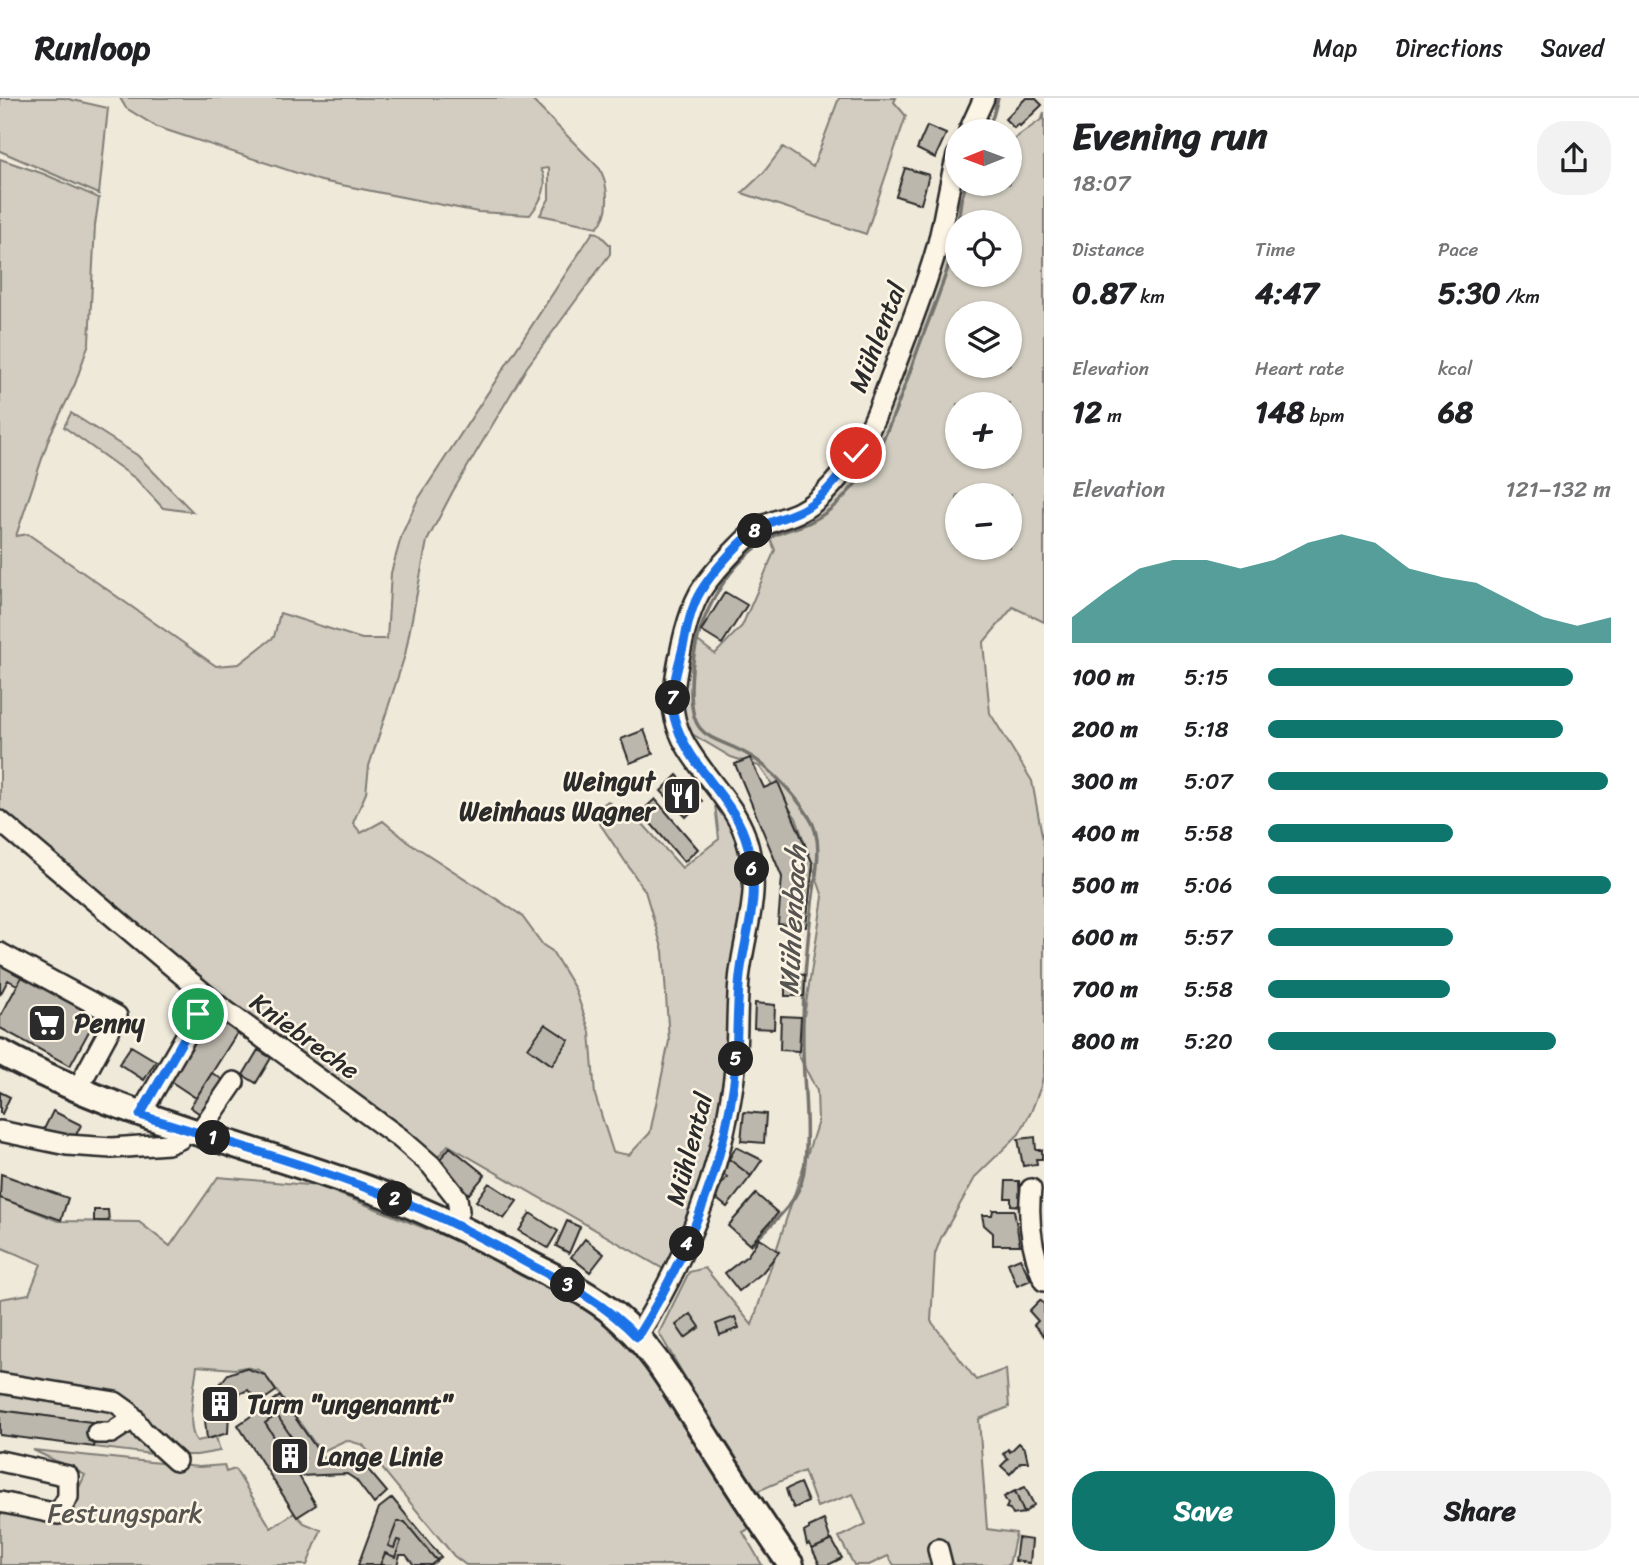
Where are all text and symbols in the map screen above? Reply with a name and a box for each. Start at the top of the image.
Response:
text: Runloop [35,19,150,77]
text: Map [1313,27,1357,69]
text: Directions [1395,27,1503,69]
text: Saved [1541,27,1604,69]
text: Evening run [1072,103,1268,170]
north arrow [945,119,1022,196]
map controls [945,119,1022,560]
button: share [1537,121,1611,195]
text: 18:07 [1072,163,1130,204]
button: locate [945,210,1022,287]
text: Distance [1072,233,1144,266]
text: Time [1255,233,1295,266]
text: Pace [1438,233,1478,266]
text: 0.87 [1072,266,1135,320]
text: 4:47 [1255,266,1319,320]
text: 5:30 [1438,266,1501,320]
street label: Mühlental [835,274,919,399]
text: km [1135,280,1165,313]
text: /km [1501,280,1540,313]
button: layers [945,301,1022,378]
text: Elevation [1072,352,1149,385]
text: Heart rate [1255,352,1344,385]
text: kcal [1438,352,1473,385]
text: 12 [1072,385,1102,439]
text: 148 [1255,385,1305,439]
text: 68 [1438,385,1473,439]
button: + [945,392,1022,469]
text: m [1102,399,1122,432]
text: bpm [1305,399,1345,432]
pin [826,423,886,483]
icon: check [837,434,875,472]
text: Elevation [1072,469,1165,510]
text: 121–132 m [1506,469,1611,510]
button: − [945,483,1022,560]
pin: 8 [738,514,772,548]
text: 8 [749,514,760,547]
text: 100 m [1072,657,1135,698]
text: 5:15 [1184,657,1229,698]
pin: 7 [656,680,690,716]
text: 7 [667,681,678,714]
text: 200 m [1072,709,1138,750]
text: 5:18 [1184,709,1229,750]
place label: Weingut Weinhaus Wagner [459,758,657,834]
text: 300 m [1072,761,1137,802]
text: 5:07 [1184,761,1233,802]
restaurant icon: Weingut Weinhaus Wagner [661,775,703,817]
text: 400 m [1072,813,1139,854]
text: 5:58 [1184,813,1233,854]
water label: Mühlenbach [764,842,821,995]
pin: 6 [734,852,770,886]
text: 6 [746,852,757,885]
text: 500 m [1072,865,1139,906]
text: 5:06 [1184,865,1233,906]
text: 600 m [1072,917,1138,958]
text: 5:57 [1184,917,1232,958]
text: 700 m [1072,969,1138,1010]
text: 5:58 [1184,969,1233,1010]
street label: Kniebreche [240,980,370,1092]
pin [168,984,228,1044]
icon: arrive [179,995,217,1033]
place label: Penny [74,1000,145,1046]
supermarket icon: Penny [26,1002,68,1044]
text: 800 m [1072,1021,1139,1062]
text: 5:20 [1184,1021,1233,1062]
pin: 5 [718,1042,754,1076]
text: 5 [730,1042,741,1075]
street label: Mühlental [652,1087,726,1211]
pin: 1 [196,1121,230,1156]
text: 1 [208,1121,217,1154]
pin: 2 [378,1182,412,1216]
text: 2 [389,1182,400,1215]
pin: 4 [670,1226,704,1262]
text: 4 [681,1227,692,1260]
pin: 3 [550,1268,586,1302]
text: 3 [562,1268,573,1301]
place label: Turm "ungenannt" [247,1381,454,1427]
building icon: Turm "ungenannt" [199,1383,241,1425]
place label: Lange Linie [317,1433,444,1479]
building icon: Lange Linie [269,1435,311,1477]
button: Save [1072,1471,1335,1551]
button: Share [1349,1471,1611,1551]
park label: Festungspark [47,1490,203,1536]

